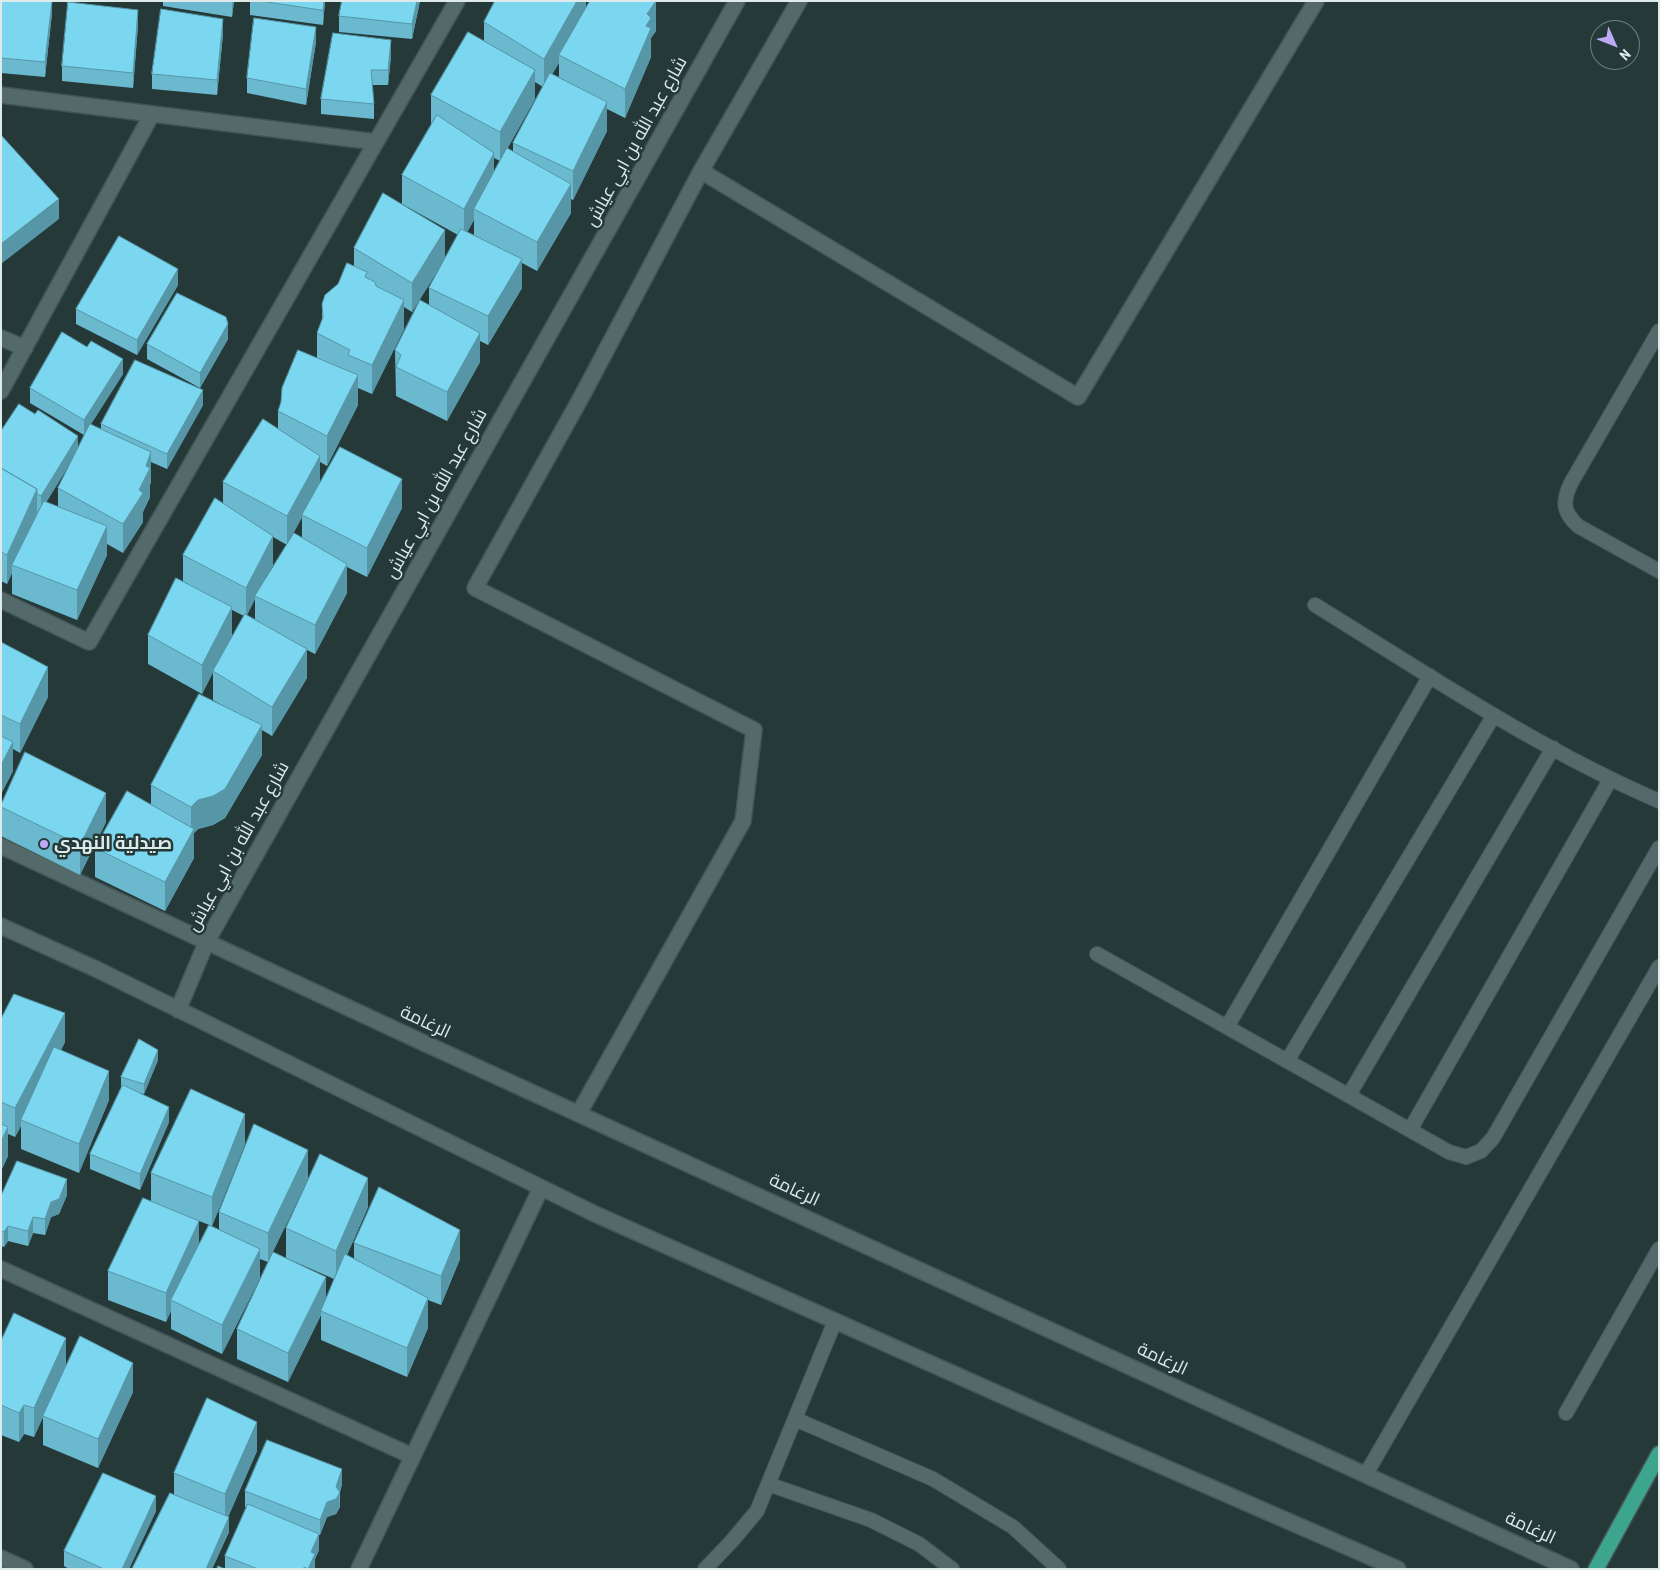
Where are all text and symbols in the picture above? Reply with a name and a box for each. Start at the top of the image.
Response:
north arrow [1590,20,1640,70]
text: N [1616,46,1634,63]
street label: شارع عبد الله بن ابي عياش [581,53,693,231]
street label: شارع عبد الله بن ابي عياش [381,405,493,583]
street label: شارع عبد الله بن ابي عياش [183,758,295,936]
place label: صيدلية النهدي [54,833,172,855]
marker: صيدلية النهدي [38,838,50,850]
street label: الرغامة [396,1002,454,1044]
street label: الرغامة [765,1170,823,1212]
street label: الرغامة [1133,1339,1191,1381]
street label: الرغامة [1501,1508,1559,1550]

